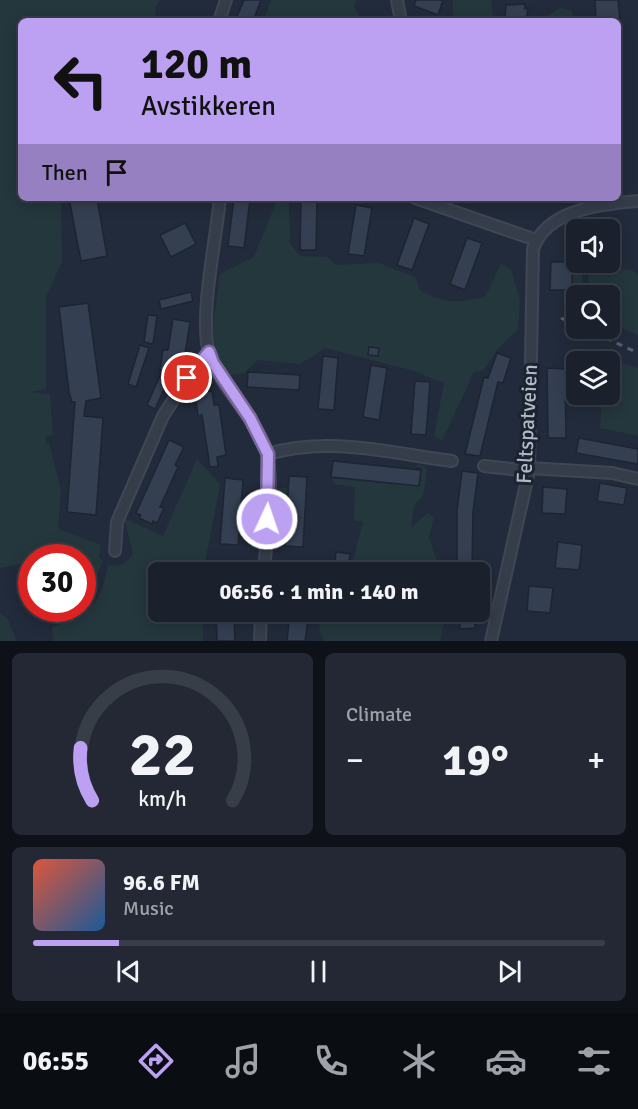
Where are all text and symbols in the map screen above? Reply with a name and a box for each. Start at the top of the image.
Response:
text: 120 m [141,39,252,90]
icon: left [42,42,120,120]
text: Avstikkeren [141,90,276,123]
icon: arrive [100,156,133,189]
text: Then [42,159,88,186]
map controls [566,219,620,405]
button: sound [566,219,620,273]
button: search [566,285,620,339]
button: layers [566,351,620,405]
pin [161,352,212,403]
icon: arrive [170,361,203,394]
street label: Feltspatveien [511,364,543,484]
position arrow [235,487,299,551]
speed limit sign: 30 [18,544,96,622]
text: 06:56 · 1 min · 140 m [219,578,419,605]
text: Climate [346,702,412,727]
text: 22 [129,716,196,793]
text: 19° [442,733,509,788]
text: − [346,740,364,781]
text: + [587,740,605,781]
text: km/h [138,786,187,812]
text: 96.6 FM [123,869,200,896]
text: Music [123,896,174,921]
icon: previous [112,955,145,988]
icon: pause [302,955,335,988]
icon: next [493,955,526,988]
icon: directions [135,1040,177,1082]
icon: music [222,1040,264,1082]
icon: phone [310,1040,352,1082]
icon: climate [398,1040,440,1082]
icon: car [485,1040,527,1082]
icon: filters [573,1040,615,1082]
text: 06:55 [23,1045,89,1078]

